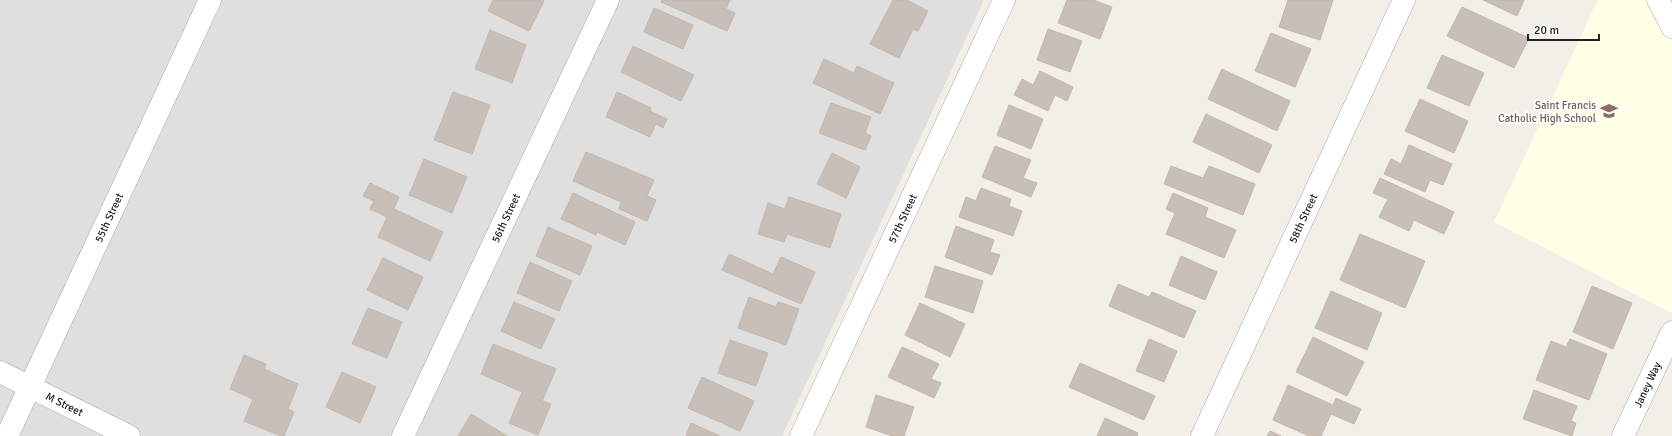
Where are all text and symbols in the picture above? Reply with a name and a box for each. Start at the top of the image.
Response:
scale bar [1528,16,1599,42]
text: 20 m [1534,23,1559,38]
place label: Saint Francis Catholic High School [1498,99,1596,125]
school or university icon: Saint Francis Catholic High School [1599,101,1619,121]
street label: 55th Street [92,191,126,244]
street label: 56th Street [488,191,523,245]
street label: 58th Street [1286,191,1320,245]
street label: 57th Street [885,192,919,245]
street label: Janey Way [1631,359,1664,409]
street label: M Street [44,389,85,419]

